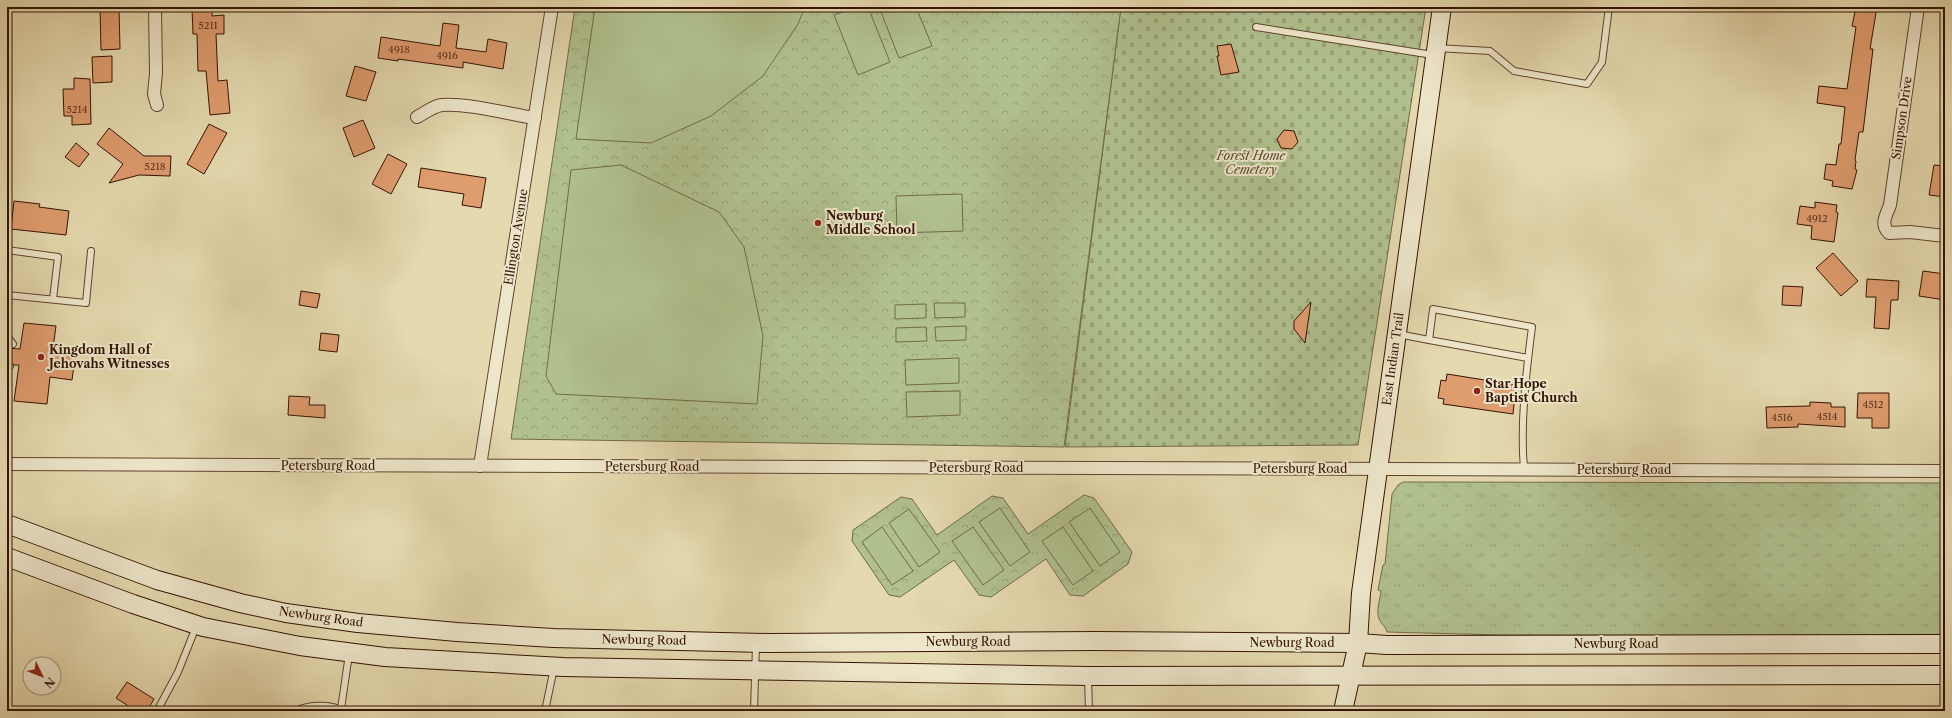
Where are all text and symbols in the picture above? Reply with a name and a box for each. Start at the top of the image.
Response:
house number: 5211 [198,19,219,32]
house number: 4918 [388,43,410,56]
house number: 4916 [436,49,458,62]
street label: Simpson Drive [1888,75,1915,161]
house number: 5214 [66,103,88,116]
park label: Forest Home Cemetery [1216,148,1286,177]
house number: 5218 [144,160,166,173]
street label: Ellington Avenue [500,187,531,286]
place label: Newburg Middle School [826,208,915,237]
house number: 4912 [1806,212,1828,225]
marker: Newburg Middle School [813,218,823,228]
street label: East Indian Trail [1379,311,1407,406]
place label: Kingdom Hall of Jehovahs Witnesses [47,342,170,371]
marker: Kingdom Hall of Jehovahs Witnesses [36,352,46,362]
place label: Star Hope Baptist Church [1485,376,1578,405]
marker: Star Hope Baptist Church [1472,386,1482,396]
house number: 4512 [1862,398,1884,411]
house number: 4514 [1816,410,1838,423]
house number: 4516 [1771,411,1793,424]
street label: Petersburg Road [281,458,376,473]
street label: Petersburg Road [605,459,700,474]
street label: Petersburg Road [929,460,1024,475]
street label: Petersburg Road [1253,461,1348,476]
street label: Petersburg Road [1577,462,1672,477]
street label: Newburg Road [278,603,365,630]
street label: Newburg Road [601,631,687,648]
street label: Newburg Road [926,634,1011,649]
street label: Newburg Road [1250,635,1335,650]
street label: Newburg Road [1574,636,1659,651]
north arrow [22,656,62,696]
text: N [41,675,58,691]

